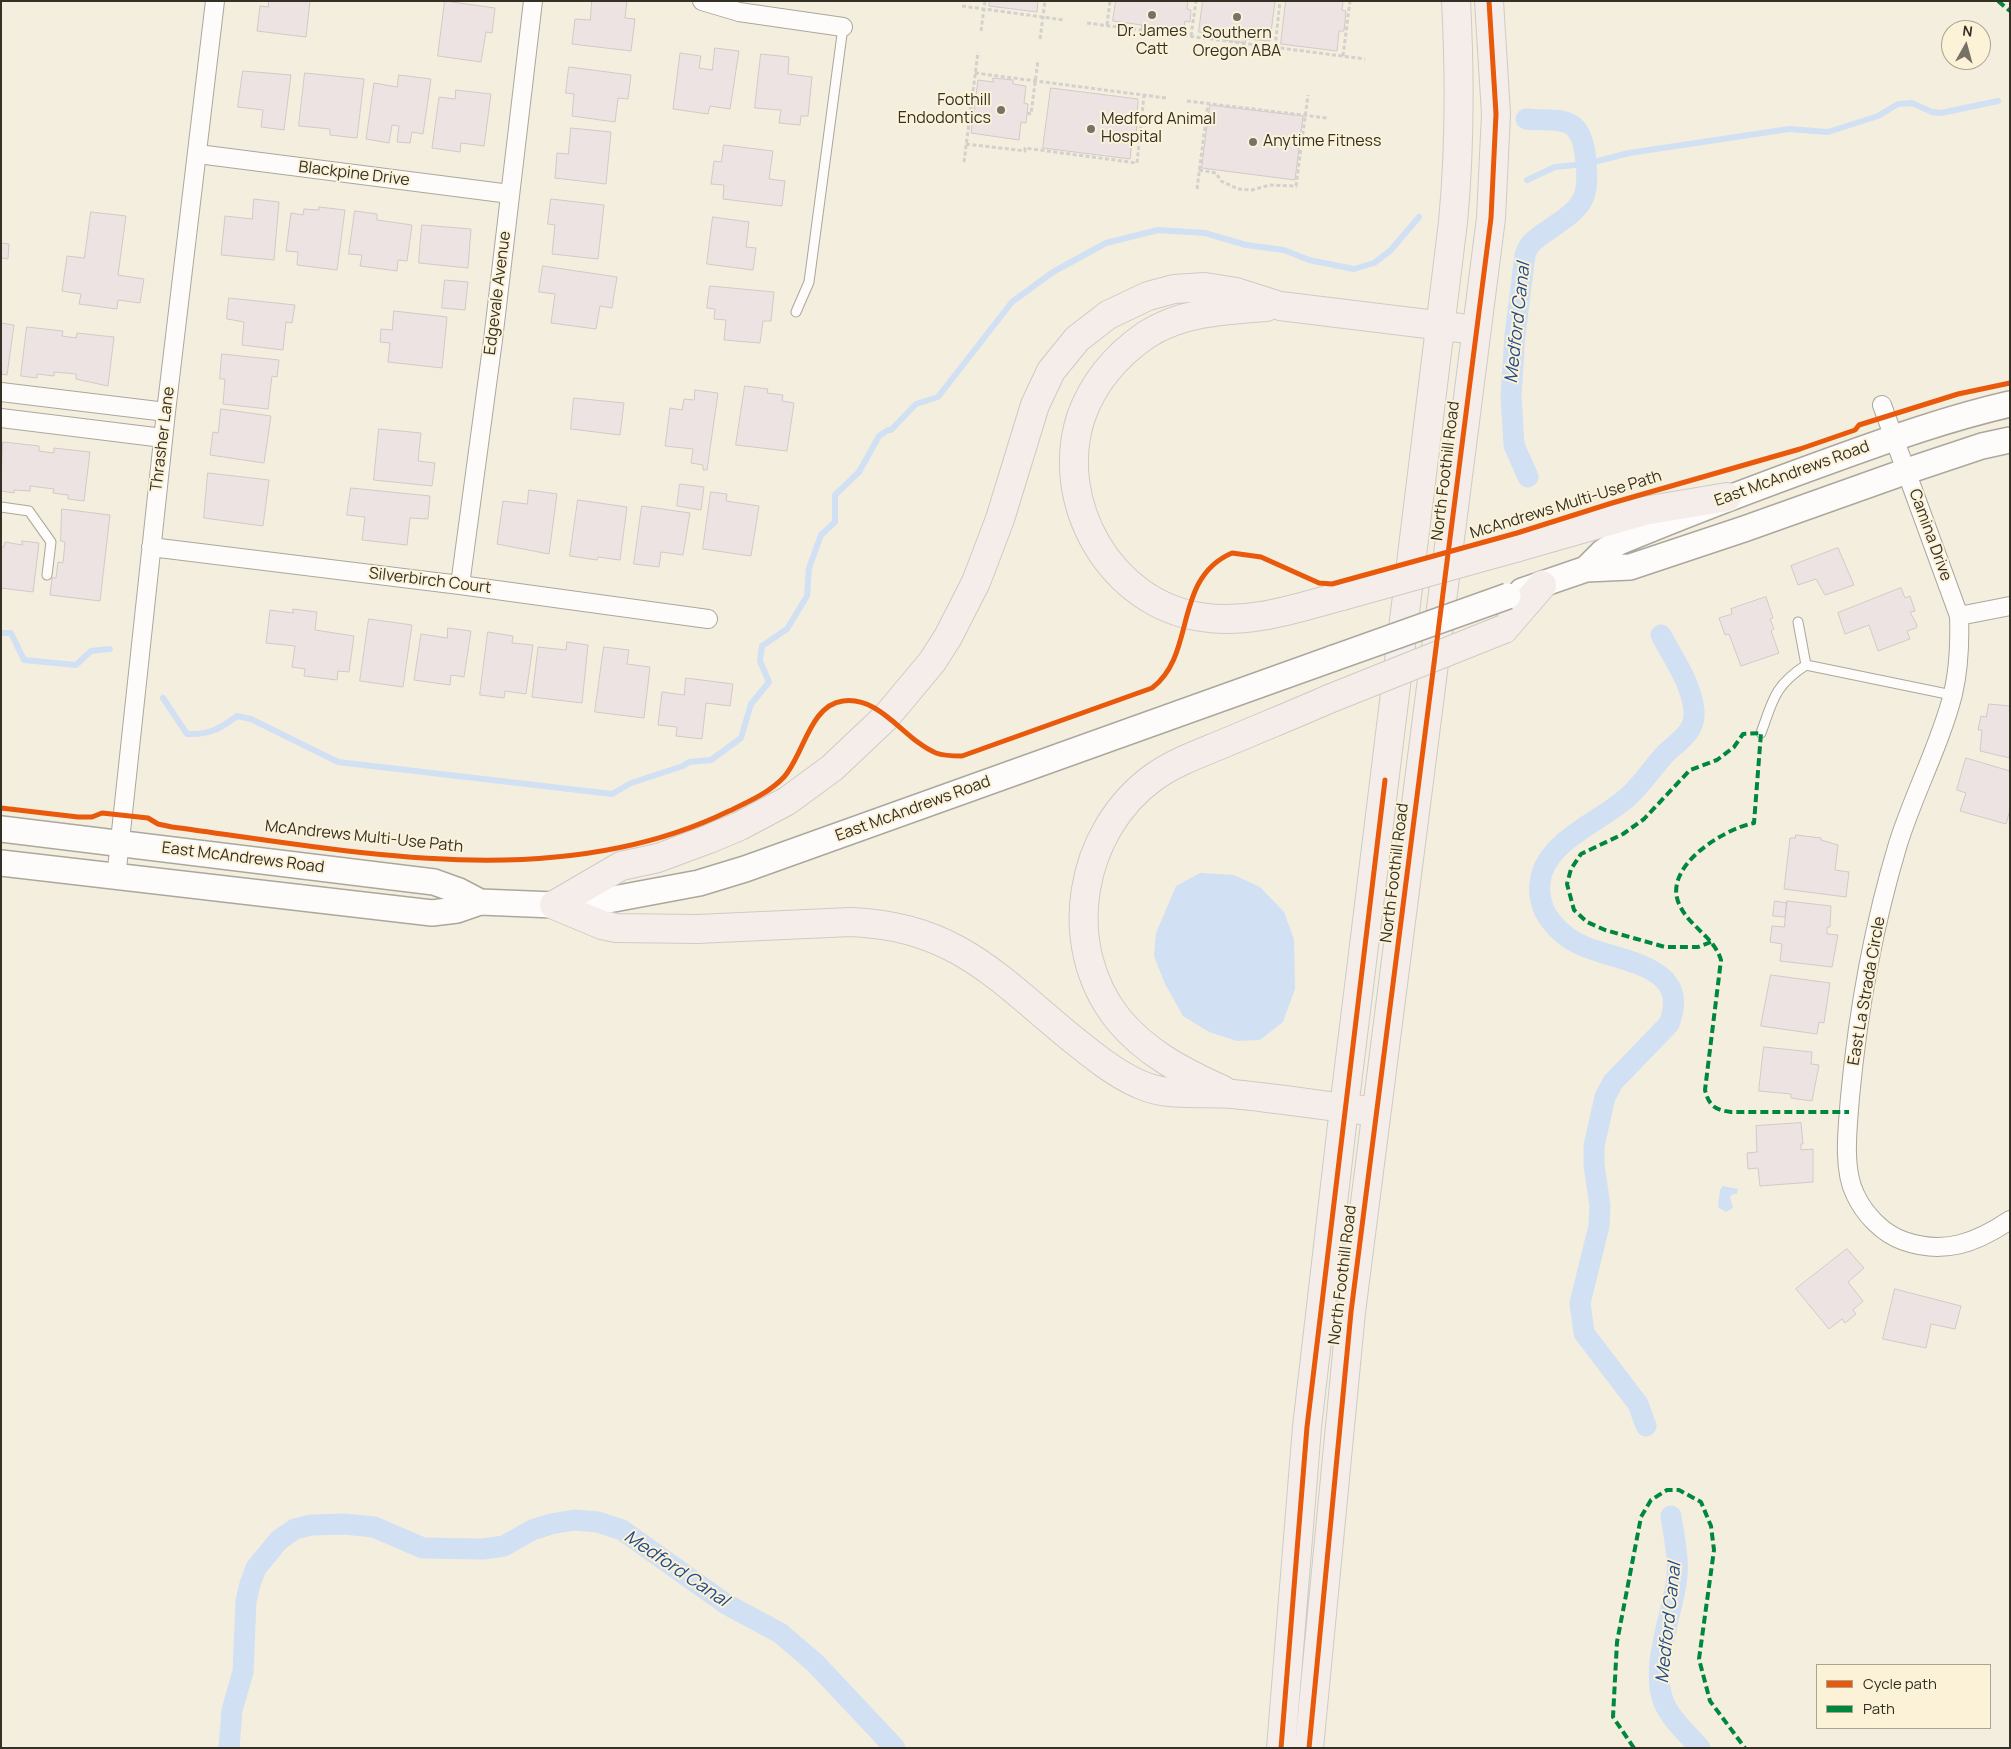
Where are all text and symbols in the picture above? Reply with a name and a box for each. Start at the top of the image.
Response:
marker: Dr. James Catt [1146,9,1158,21]
marker: Southern Oregon ABA [1231,11,1243,23]
north arrow [1941,20,1991,70]
text: N [1962,21,1974,41]
place label: Dr. James Catt [1117,22,1187,60]
place label: Southern Oregon ABA [1193,24,1281,62]
place label: Foothill Endodontics [898,91,991,129]
marker: Foothill Endodontics [995,104,1007,116]
place label: Medford Animal Hospital [1101,110,1216,148]
marker: Medford Animal Hospital [1085,123,1097,135]
place label: Anytime Fitness [1263,132,1381,152]
marker: Anytime Fitness [1247,136,1259,148]
street label: Blackpine Drive [297,158,411,190]
street label: Edgevale Avenue [481,230,515,356]
water label: Medford Canal [1501,262,1535,384]
street label: Thrasher Lane [147,385,179,493]
street label: North Foothill Road [1428,400,1464,542]
street label: East McAndrews Road [1712,437,1872,511]
street label: McAndrews Multi-Use Path [1468,467,1664,543]
street label: Camina Drive [1904,486,1956,584]
street label: Silverbirch Court [368,564,492,598]
street label: East McAndrews Road [833,772,993,846]
street label: North Foothill Road [1377,802,1413,944]
street label: McAndrews Multi-Use Path [264,817,464,857]
street label: East McAndrews Road [161,839,325,877]
street label: East La Strada Circle [1844,915,1890,1067]
street label: North Foothill Road [1325,1204,1361,1346]
water label: Medford Canal [620,1526,732,1612]
water label: Medford Canal [1652,1562,1686,1684]
legend [1816,1664,1991,1729]
text: Cycle path [1863,1673,1937,1694]
text: Path [1863,1698,1895,1719]

